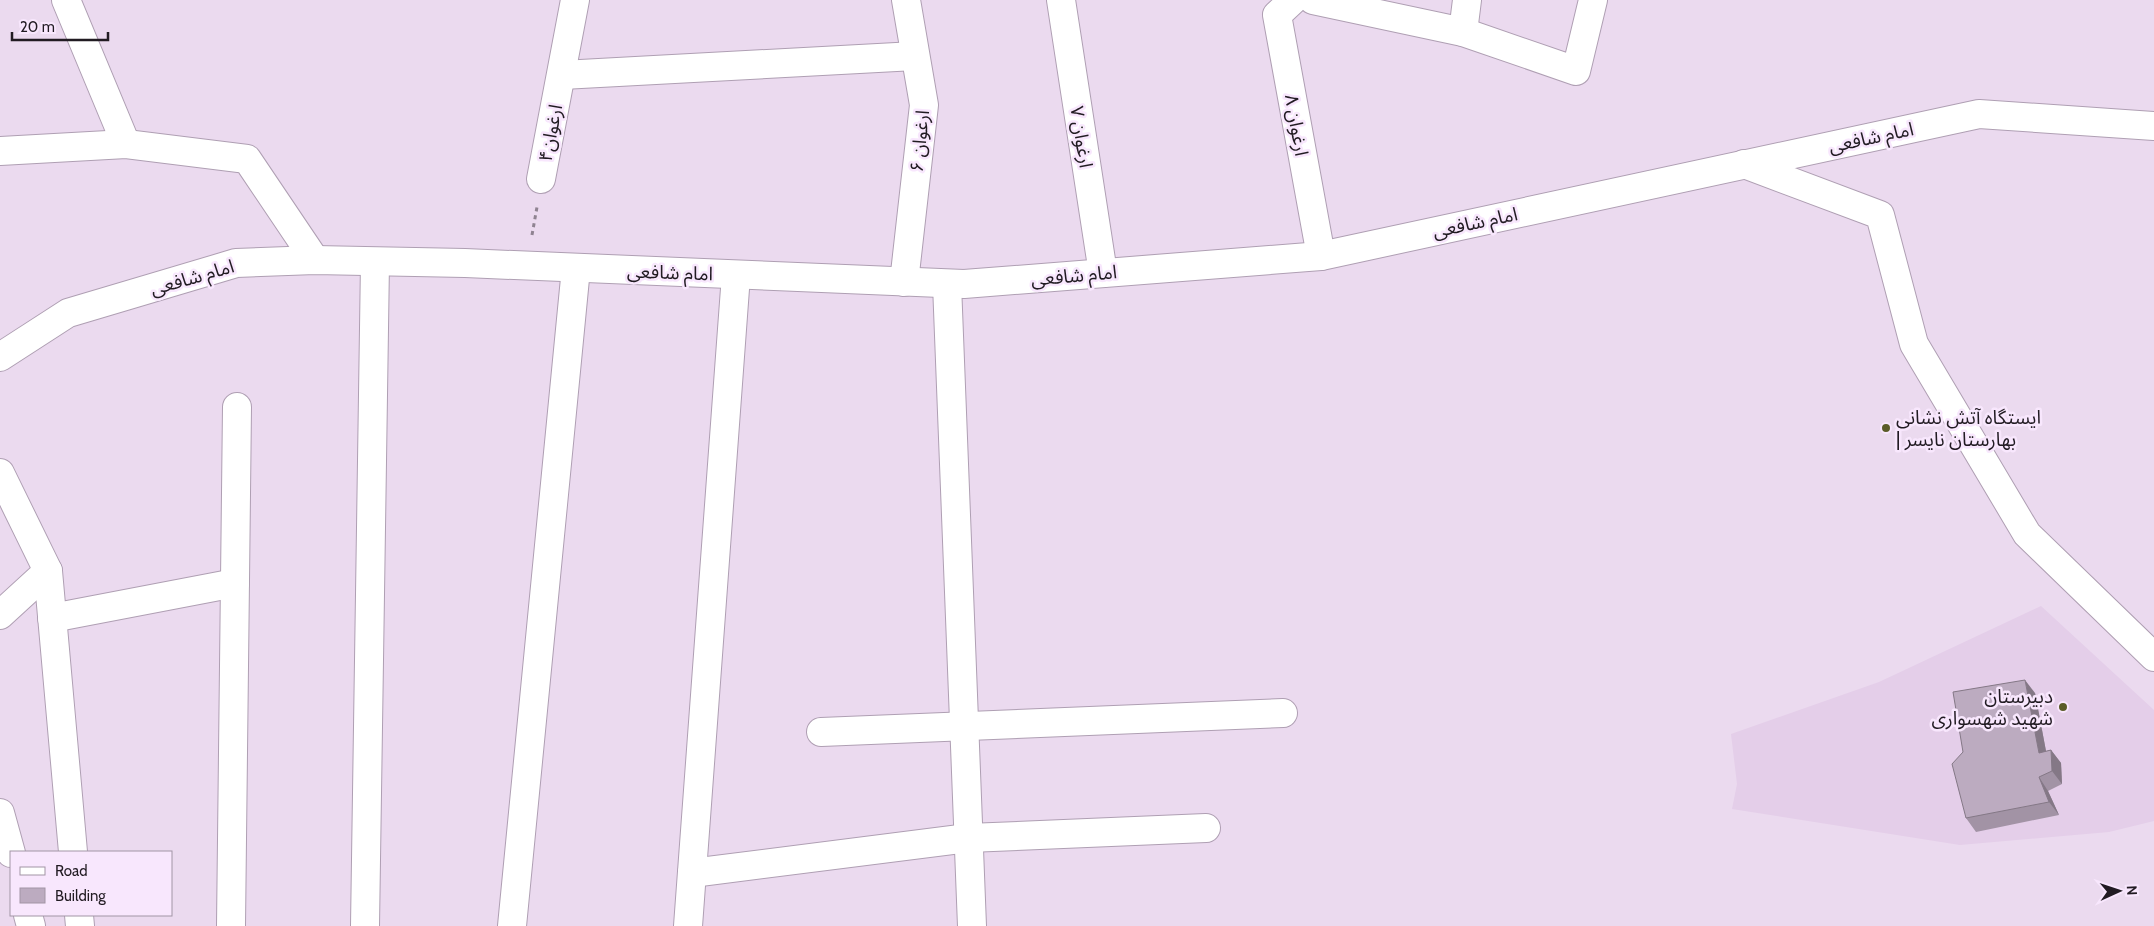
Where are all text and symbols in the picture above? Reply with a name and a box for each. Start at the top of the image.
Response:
scale bar [12,10,109,42]
text: 20 m [20,18,55,36]
street label: ارغوان ۸ [1280,92,1313,158]
street label: ارغوان۴ [534,102,567,164]
street label: ارغوان ۷ [1065,105,1098,170]
street label: ارغوان ۶ [905,109,934,173]
street label: امام شافعی [1826,117,1916,161]
street label: امام شافعی [1430,202,1520,246]
street label: امام شافعی [147,255,238,303]
street label: امام شافعی [626,260,714,288]
street label: امام شافعی [1030,260,1118,294]
place label: ایستگاه آتش نشانی | بهارستان نایسر [1896,406,2041,451]
marker: ایستگاه آتش نشانی | بهارستان نایسر [1880,422,1892,434]
place label: دبیرستان شهید شهسواری [1931,685,2053,730]
marker: دبیرستان شهید شهسواری [2057,701,2069,713]
legend [10,851,172,916]
text: Road [55,862,88,880]
north arrow [2094,866,2144,916]
text: N [2123,885,2141,896]
text: Building [55,887,106,905]

